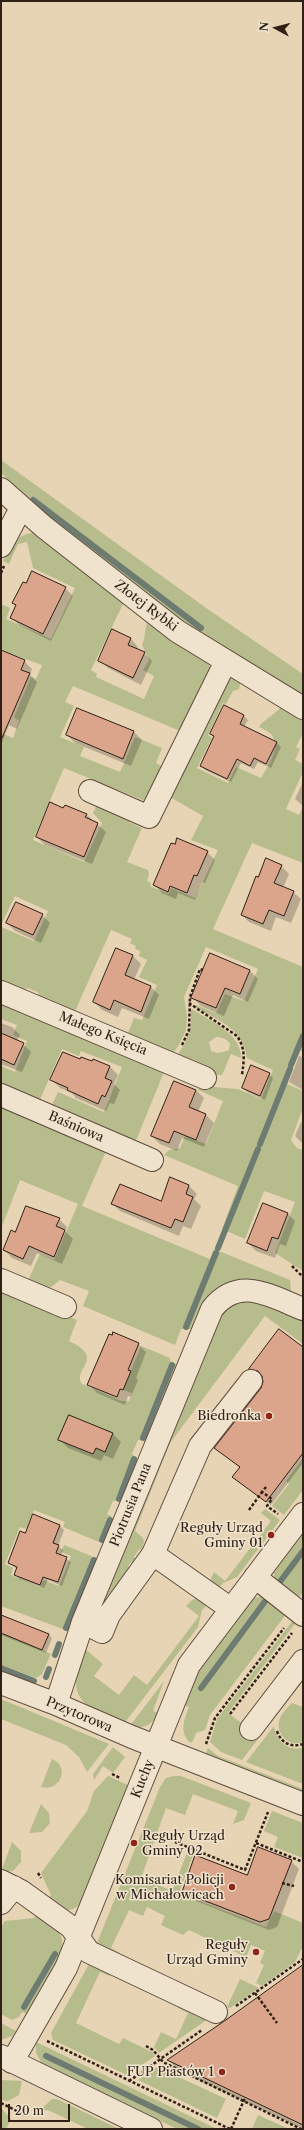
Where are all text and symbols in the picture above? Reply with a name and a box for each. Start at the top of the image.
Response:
north arrow [256,8,296,48]
text: N [257,21,272,32]
street label: Złotej Rybki [111,577,181,635]
street label: Małego Księcia [57,1009,149,1059]
street label: Baśniowa [46,1108,106,1146]
place label: Biedronka [197,1408,261,1424]
marker: Biedronka [264,1411,274,1421]
street label: Piotrusia Pana [107,1461,155,1549]
place label: Reguły Urząd Gminy 01 [180,1520,263,1551]
marker: Reguły Urząd Gminy 01 [266,1530,276,1540]
street label: Przytorowa [43,1694,115,1736]
street label: Kuchy [128,1758,158,1800]
place label: Reguły Urząd Gminy 02 [142,1828,225,1859]
marker: Reguły Urząd Gminy 02 [129,1838,139,1848]
place label: Komisariat Policji w Michałowicach [115,1872,224,1903]
marker: Komisariat Policji w Michałowicach [227,1882,237,1892]
place label: Reguły Urząd Gminy [166,1937,248,1968]
marker: Reguły Urząd Gminy [251,1947,261,1957]
place label: FUP Piastów 1 [127,2064,214,2080]
marker: FUP Piastów 1 [217,2067,227,2077]
scale bar [10,2096,72,2122]
text: 20 m [15,2103,44,2118]

